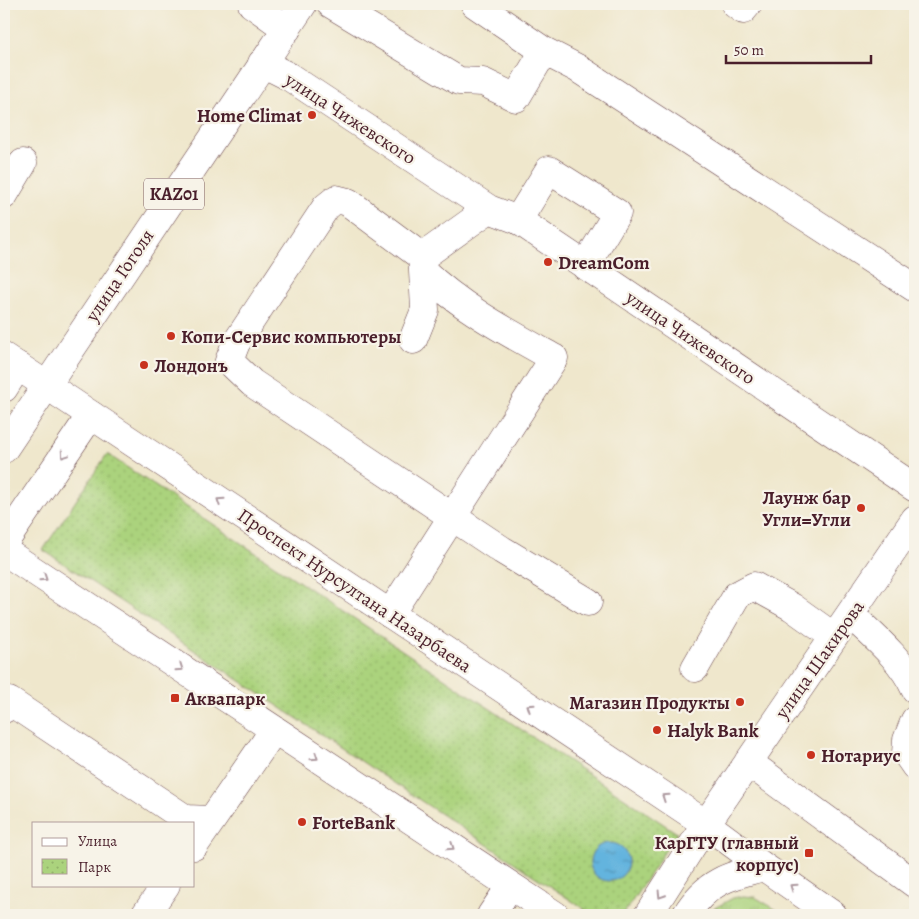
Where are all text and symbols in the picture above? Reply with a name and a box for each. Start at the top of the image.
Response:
scale bar [726,32,872,64]
text: 50 m [734,40,764,60]
street label: улица Чижевского [279,66,421,171]
place label: Home Climat [197,103,303,129]
marker: Home Climat [306,109,318,121]
road number: KАZ01 [144,178,204,210]
street label: улица Гоголя [79,224,160,328]
place label: DreamCom [558,250,650,276]
marker: DreamCom [542,256,554,268]
street label: улица Чижевского [620,284,760,391]
place label: Копи-Сервис компьютеры [181,324,401,350]
marker: Копи-Сервис компьютеры [165,330,177,342]
place label: Лондонъ [154,353,228,379]
marker: Лондонъ [138,359,150,371]
one-way arrow [61,450,70,459]
place label: Лаунж бар Угли=Угли [762,485,851,533]
one-way arrow [216,498,226,507]
marker: Лаунж бар Угли=Угли [855,502,867,514]
street label: Проспект Нурсултана Назарбаева [232,503,477,679]
one-way arrow [39,572,48,581]
street label: улица Шакирова [769,595,871,725]
one-way arrow [174,662,183,671]
place label: Аквапарк [184,686,266,712]
place label: Магазин Продукты [569,690,730,716]
marker: Аквапарк [169,692,181,704]
marker: Магазин Продукты [734,696,746,708]
one-way arrow [526,704,536,713]
place label: Halyk Bank [667,718,759,744]
marker: Halyk Bank [651,724,663,736]
place label: Нотариус [821,743,901,769]
marker: Нотариус [805,749,817,761]
one-way arrow [310,751,319,761]
one-way arrow [662,794,671,803]
place label: ForteBank [312,810,395,836]
marker: ForteBank [296,816,308,828]
legend [32,822,195,886]
place label: КарГТУ (главный корпус) [654,830,799,878]
text: Улица [78,831,117,851]
one-way arrow [445,841,454,850]
marker: КарГТУ (главный корпус) [803,847,815,859]
text: Парк [78,857,111,877]
one-way arrow [789,884,799,893]
one-way arrow [658,889,668,898]

